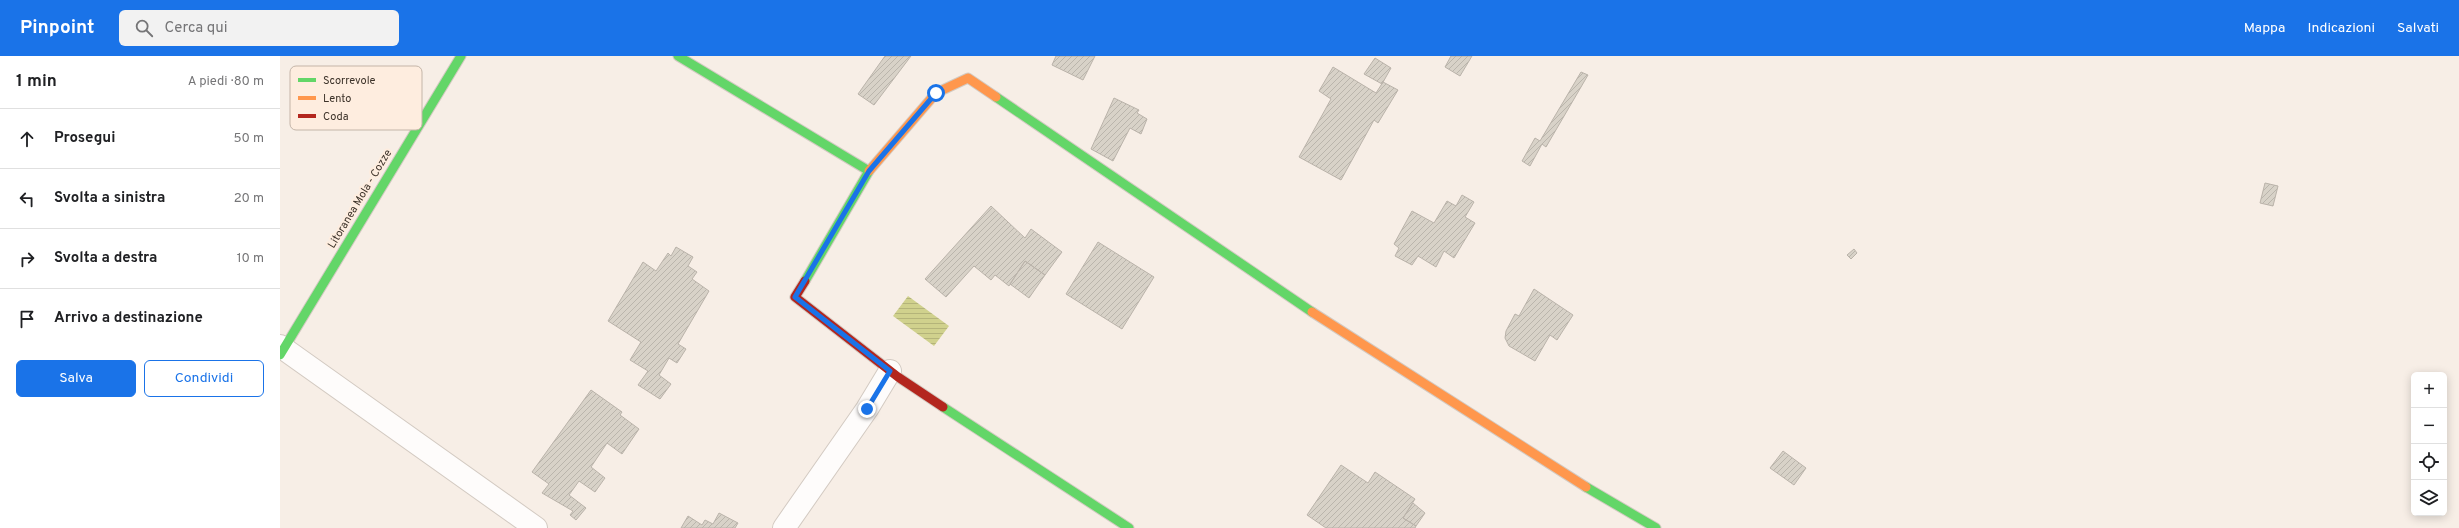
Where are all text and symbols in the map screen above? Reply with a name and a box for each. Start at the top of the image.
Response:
search box [119,10,399,46]
text: Pinpoint [20,16,95,40]
icon: search [133,17,155,39]
text: Cerca qui [165,19,227,38]
text: Mappa [2244,20,2285,37]
text: Indicazioni [2307,20,2375,37]
text: Salvati [2397,20,2439,37]
legend [290,66,422,130]
text: 1 min [16,71,57,93]
text: A piedi · 80 m [188,74,264,90]
text: Scorrevole [323,74,376,88]
route start [927,84,945,102]
text: Lento [323,92,351,106]
text: Coda [323,110,349,124]
icon: ahead [16,128,38,150]
text: Prosegui [54,129,115,148]
text: 50 m [234,131,264,147]
street label: Litoranea Mola - Cozze [325,147,395,251]
icon: left [16,188,38,210]
text: Svolta a sinistra [54,189,165,208]
text: 20 m [234,191,264,207]
icon: right [16,248,38,270]
text: Svolta a destra [54,249,157,268]
text: 10 m [237,251,264,267]
icon: arrive [16,308,38,330]
text: Arrivo a destinazione [54,309,203,328]
button: Salva [16,360,136,397]
button: Condividi [144,360,264,397]
map controls [2411,372,2447,516]
button: + [2411,372,2447,408]
route end [858,400,876,418]
button: − [2411,408,2447,444]
button: locate [2411,444,2447,480]
button: layers [2411,480,2447,516]

